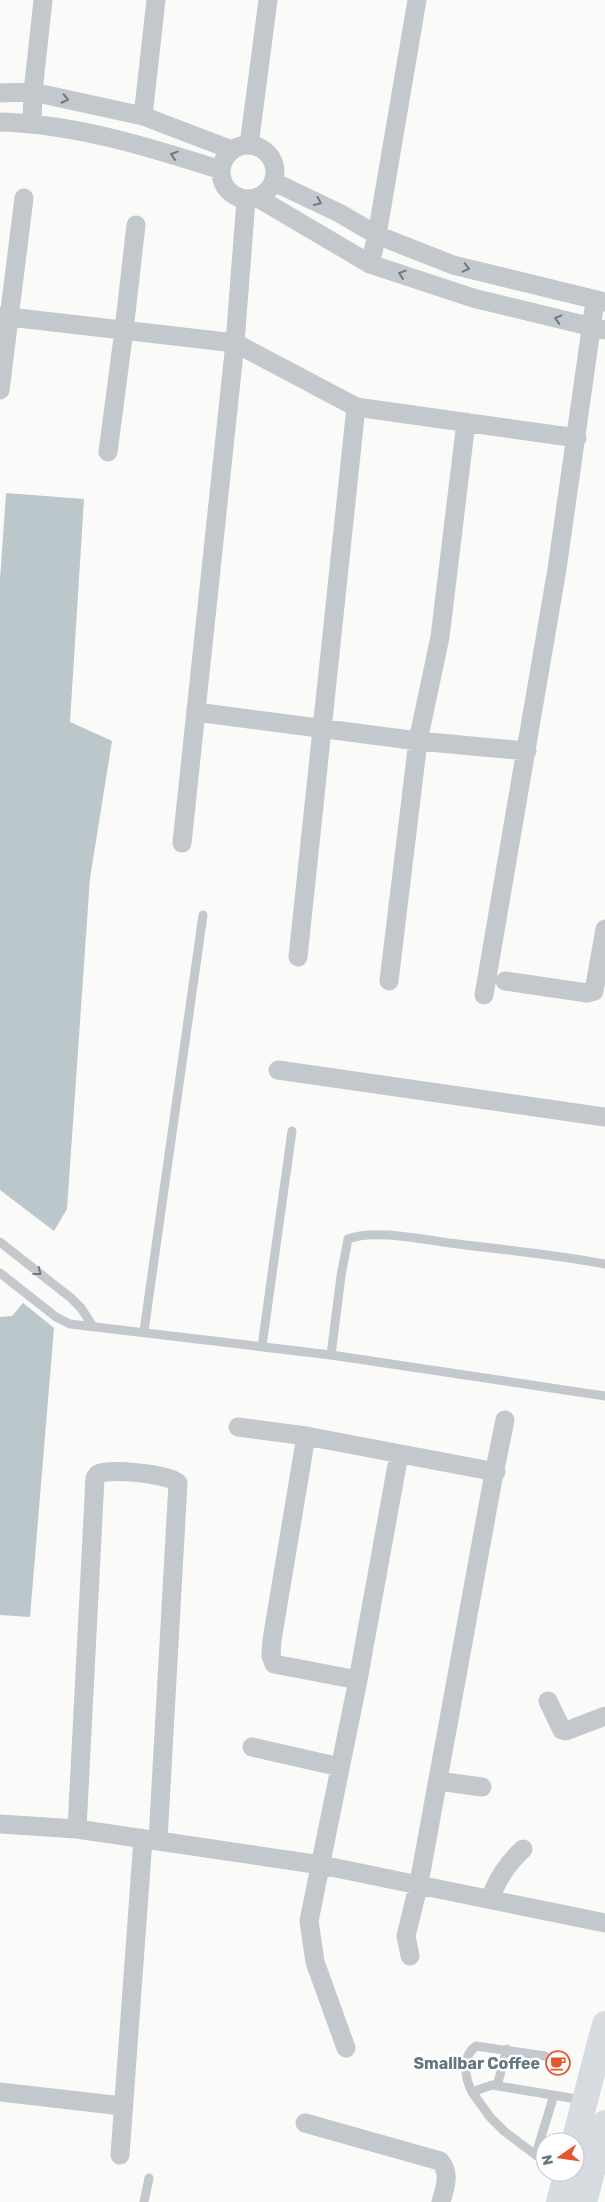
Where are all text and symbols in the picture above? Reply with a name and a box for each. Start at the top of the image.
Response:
one-way arrow [61,93,70,104]
one-way arrow [171,151,179,161]
one-way arrow [313,196,322,207]
one-way arrow [461,262,470,273]
one-way arrow [398,270,406,280]
one-way arrow [553,314,562,325]
one-way arrow [32,1267,41,1275]
cafe icon: Smallbar Coffee [545,2050,571,2076]
place label: Smallbar Coffee [414,2054,540,2073]
north arrow [535,2132,585,2182]
text: N [538,2153,557,2167]

